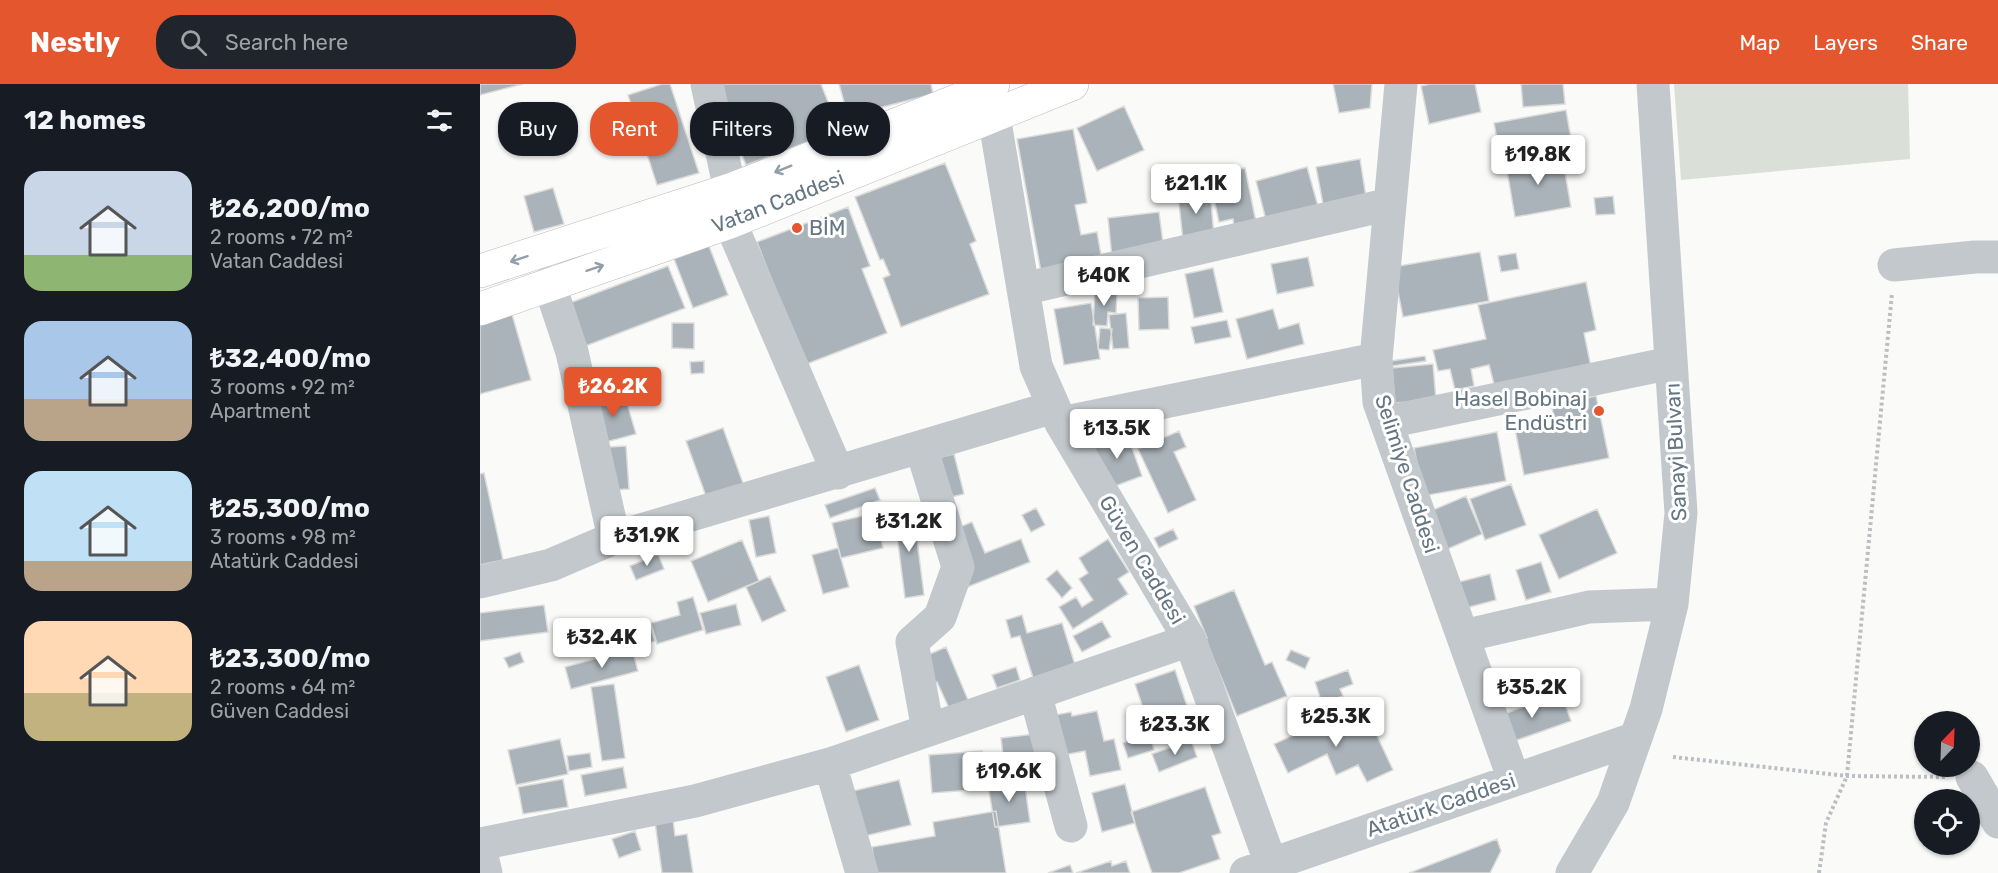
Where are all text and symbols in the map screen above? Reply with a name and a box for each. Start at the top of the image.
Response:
search box [156,15,576,69]
text: Nestly [30,26,120,59]
icon: search [177,26,210,59]
text: Search here [225,29,348,56]
text: Map [1739,30,1780,55]
text: Layers [1813,30,1878,55]
text: Share [1911,30,1968,55]
chip: Buy [498,102,578,156]
chip: Rent [590,102,678,156]
chip: Filters [690,102,794,156]
chip: New [806,102,890,156]
icon: filters [423,104,456,137]
text: 12 homes [24,105,146,136]
pin: ₺19.8K [1489,135,1587,186]
text: ₺19.8K [1505,142,1571,166]
one-way arrow [774,164,793,175]
pin: ₺21.1K [1147,164,1245,215]
street label: Vatan Caddesi [708,165,848,238]
text: ₺21.1K [1165,171,1227,195]
text: ₺26,200/mo [210,193,370,224]
icon: home [72,195,144,267]
place label: BİM [809,215,845,240]
marker: BİM [790,221,804,235]
text: 2 rooms · 72 m² [210,225,353,249]
text: Vatan Caddesi [210,249,343,273]
one-way arrow [510,254,529,265]
pin: ₺40K [1068,256,1140,307]
one-way arrow [585,262,604,273]
text: ₺40K [1078,263,1130,287]
text: ₺32,400/mo [210,343,371,374]
icon: home [72,345,144,417]
pin: ₺26.2K [564,367,662,418]
text: ₺26.2K [578,374,648,398]
text: 3 rooms · 92 m² [210,375,355,399]
street label: Sanayi Bulvarı [1659,382,1692,522]
place label: Hasel Bobinaj Endüstri [1454,386,1587,435]
street label: Selimiye Caddesi [1370,392,1445,556]
text: Apartment [210,399,311,423]
marker: Hasel Bobinaj Endüstri [1592,404,1606,418]
pin: ₺13.5K [1068,409,1166,460]
text: ₺13.5K [1084,416,1150,440]
street label: Güven Caddesi [1094,491,1191,629]
text: ₺25,300/mo [210,493,370,524]
icon: home [72,495,144,567]
pin: ₺31.2K [860,502,958,553]
text: ₺31.2K [876,509,942,533]
pin: ₺31.9K [598,516,696,567]
text: ₺31.9K [614,523,680,547]
text: 3 rooms · 98 m² [210,525,356,549]
text: Atatürk Caddesi [210,549,359,573]
pin: ₺32.4K [553,618,651,669]
text: ₺32.4K [567,625,637,649]
text: ₺23,300/mo [210,643,370,674]
icon: home [72,645,144,717]
pin: ₺35.2K [1483,668,1581,719]
text: 2 rooms · 64 m² [210,675,355,699]
text: ₺35.2K [1497,675,1567,699]
pin: ₺25.3K [1287,697,1385,748]
text: Güven Caddesi [210,699,349,723]
text: ₺25.3K [1301,704,1371,728]
pin: ₺23.3K [1126,705,1224,756]
north arrow [1914,711,1980,777]
map controls [1914,711,1980,855]
text: ₺23.3K [1140,712,1210,736]
pin: ₺19.6K [960,752,1058,803]
text: ₺19.6K [976,759,1042,783]
street label: Atatürk Caddesi [1363,767,1519,842]
button: locate [1914,789,1980,855]

